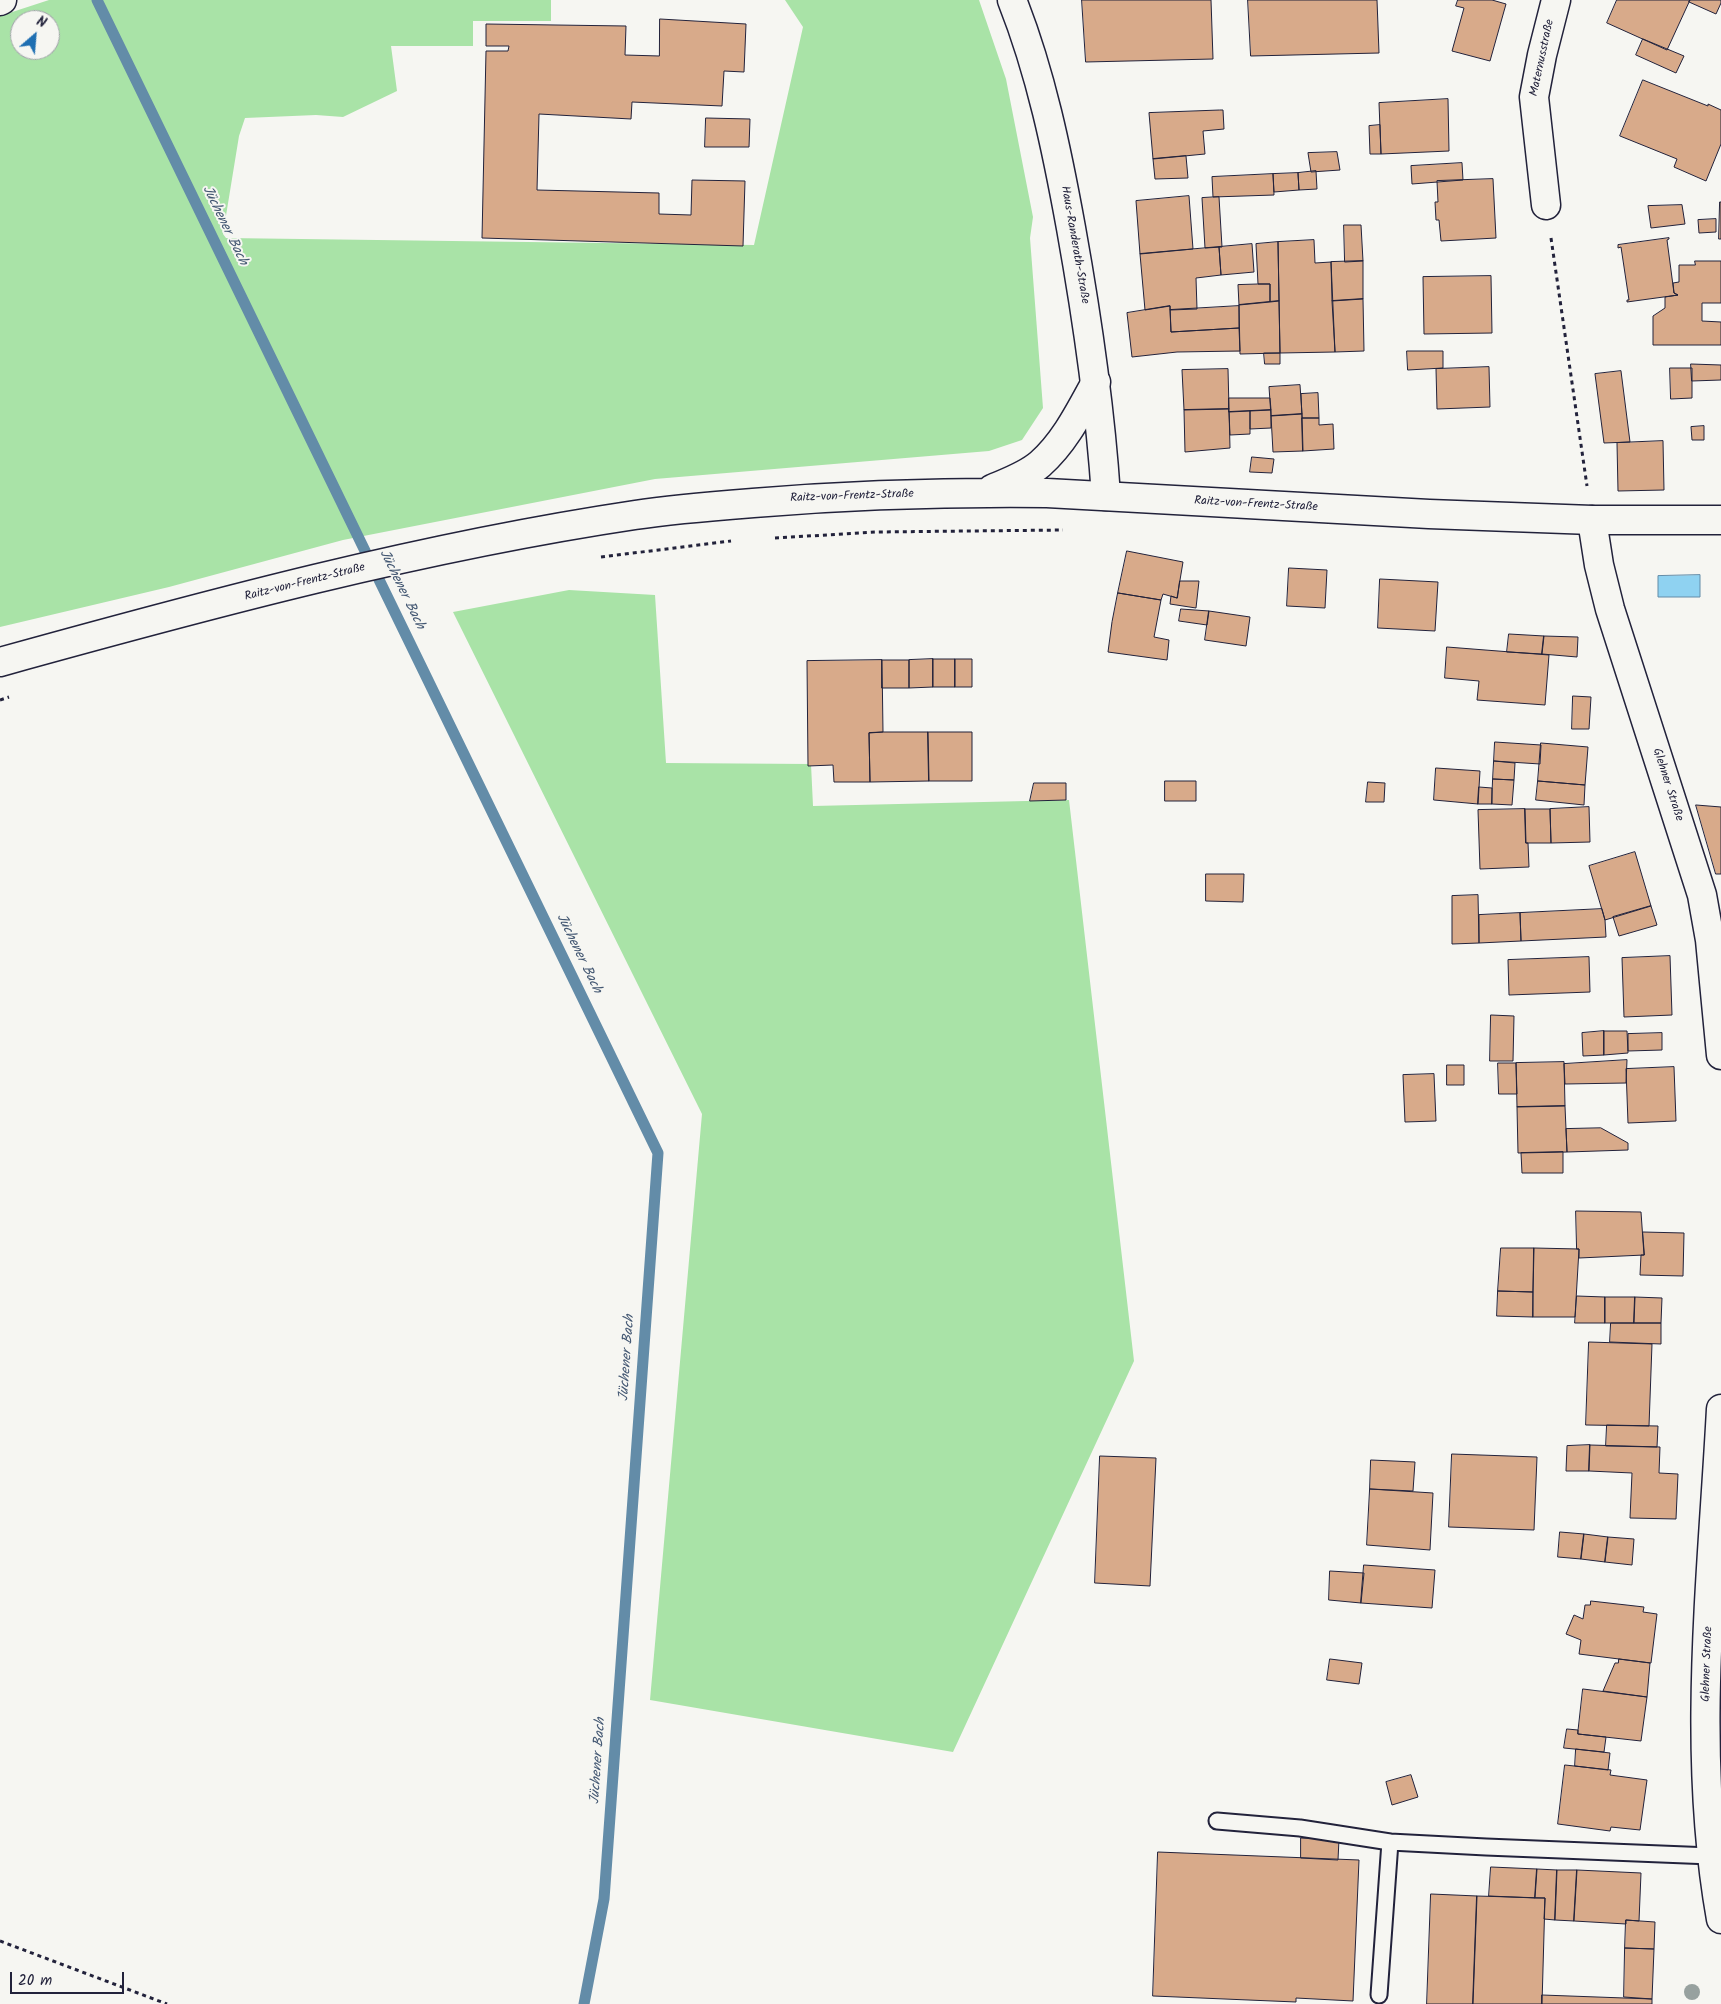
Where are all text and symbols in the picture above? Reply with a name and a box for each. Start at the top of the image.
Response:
north arrow [10,10,60,60]
text: N [32,11,50,34]
street label: Maternusstraße [1528,18,1558,98]
water label: Jüchener Bach [197,183,251,269]
street label: Haus-Randerath-Straße [1057,185,1091,305]
street label: Raitz-von-Frentz-Straße [790,488,914,506]
street label: Raitz-von-Frentz-Straße [1194,495,1318,515]
water label: Jüchener Bach [374,547,428,633]
street label: Raitz-von-Frentz-Straße [243,561,367,605]
street label: Glehner Straße [1648,747,1686,823]
water label: Jüchener Bach [551,911,605,997]
water label: Jüchener Bach [617,1314,639,1402]
street label: Glehner Straße [1699,1626,1717,1702]
water label: Jüchener Bach [588,1717,610,1805]
scale bar [12,1962,126,1994]
text: 20 m [18,1969,52,1993]

